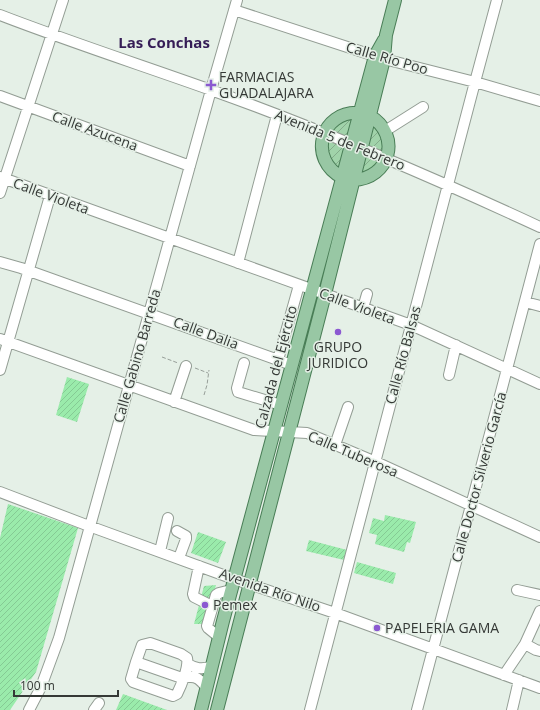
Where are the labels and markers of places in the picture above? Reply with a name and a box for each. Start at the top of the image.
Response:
place label: FARMACIAS GUADALAJARA [219,67,314,102]
marker: FARMACIAS GUADALAJARA [206,80,216,90]
marker: GRUPO JURIDICO [333,327,343,337]
place label: GRUPO JURIDICO [306,337,368,372]
place label: Pemex [213,595,258,614]
marker: Pemex [200,600,210,610]
place label: PAPELERIA GAMA [385,618,499,637]
marker: PAPELERIA GAMA [372,623,382,633]

